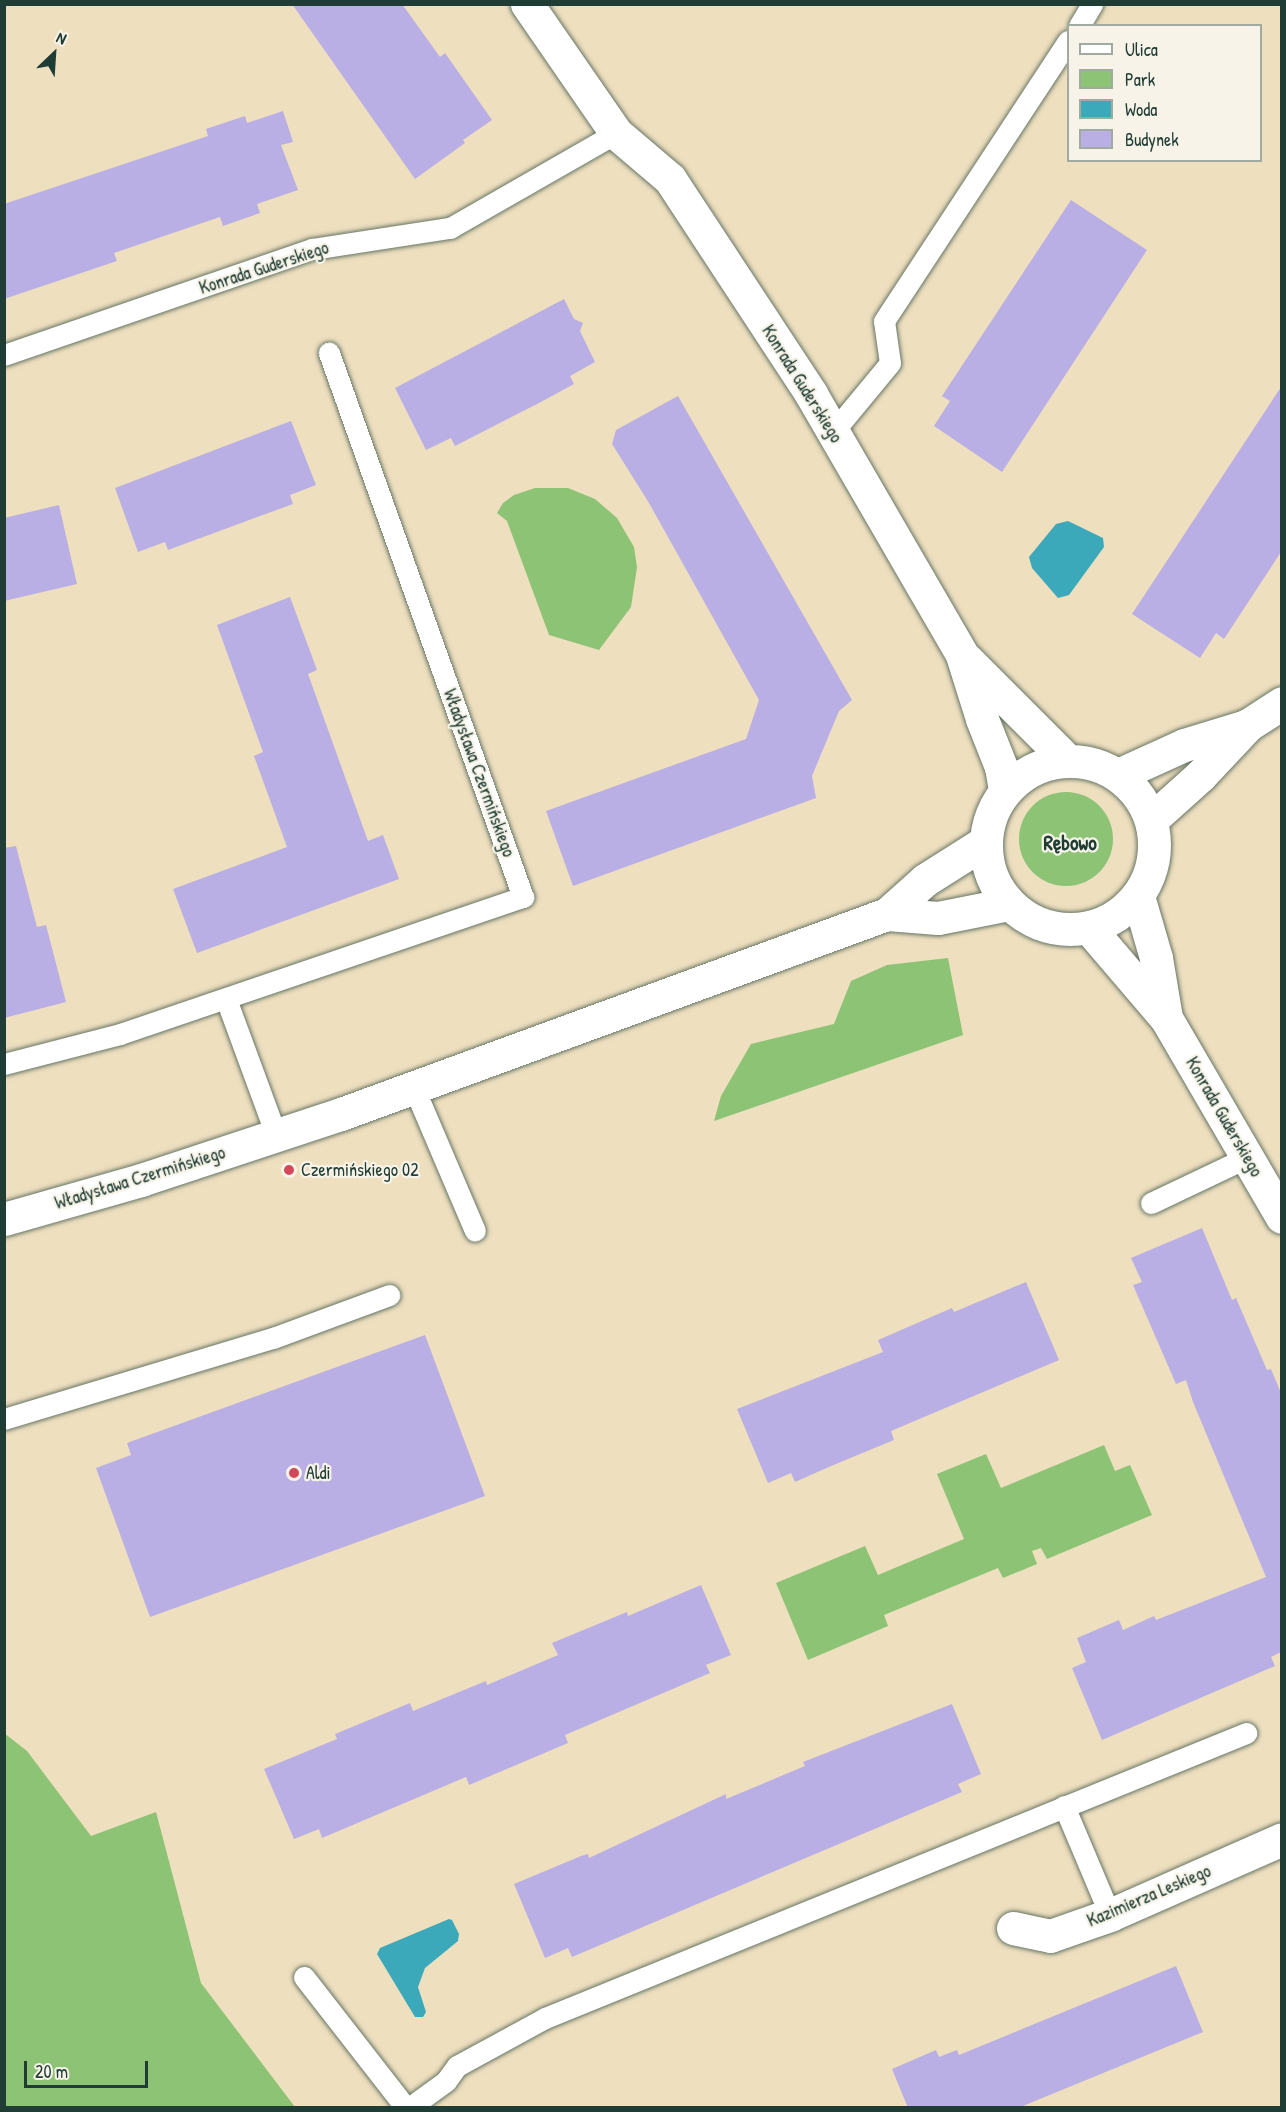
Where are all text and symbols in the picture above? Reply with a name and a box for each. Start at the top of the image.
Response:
north arrow [24,24,84,84]
legend [1067,24,1262,162]
text: N [53,26,70,49]
text: Ulica [1125,37,1158,62]
text: Park [1125,67,1155,92]
text: Woda [1125,97,1157,122]
text: Budynek [1125,127,1179,152]
street label: Konrada Guderskiego [197,237,331,299]
street label: Konrada Guderskiego [757,321,847,447]
street label: Władysława Czermińskiego [439,686,519,860]
district label: Rębowo [1043,830,1097,856]
street label: Konrada Guderskiego [1181,1053,1267,1181]
street label: Władysława Czermińskiego [52,1142,228,1214]
place label: Czermińskiego 02 [301,1159,419,1181]
marker: Czermińskiego 02 [282,1163,296,1177]
place label: Aldi [306,1462,331,1484]
marker: Aldi [287,1466,301,1480]
street label: Kazimierza Leskiego [1084,1860,1214,1932]
scale bar [27,2049,152,2087]
text: 20 m [35,2059,68,2084]

